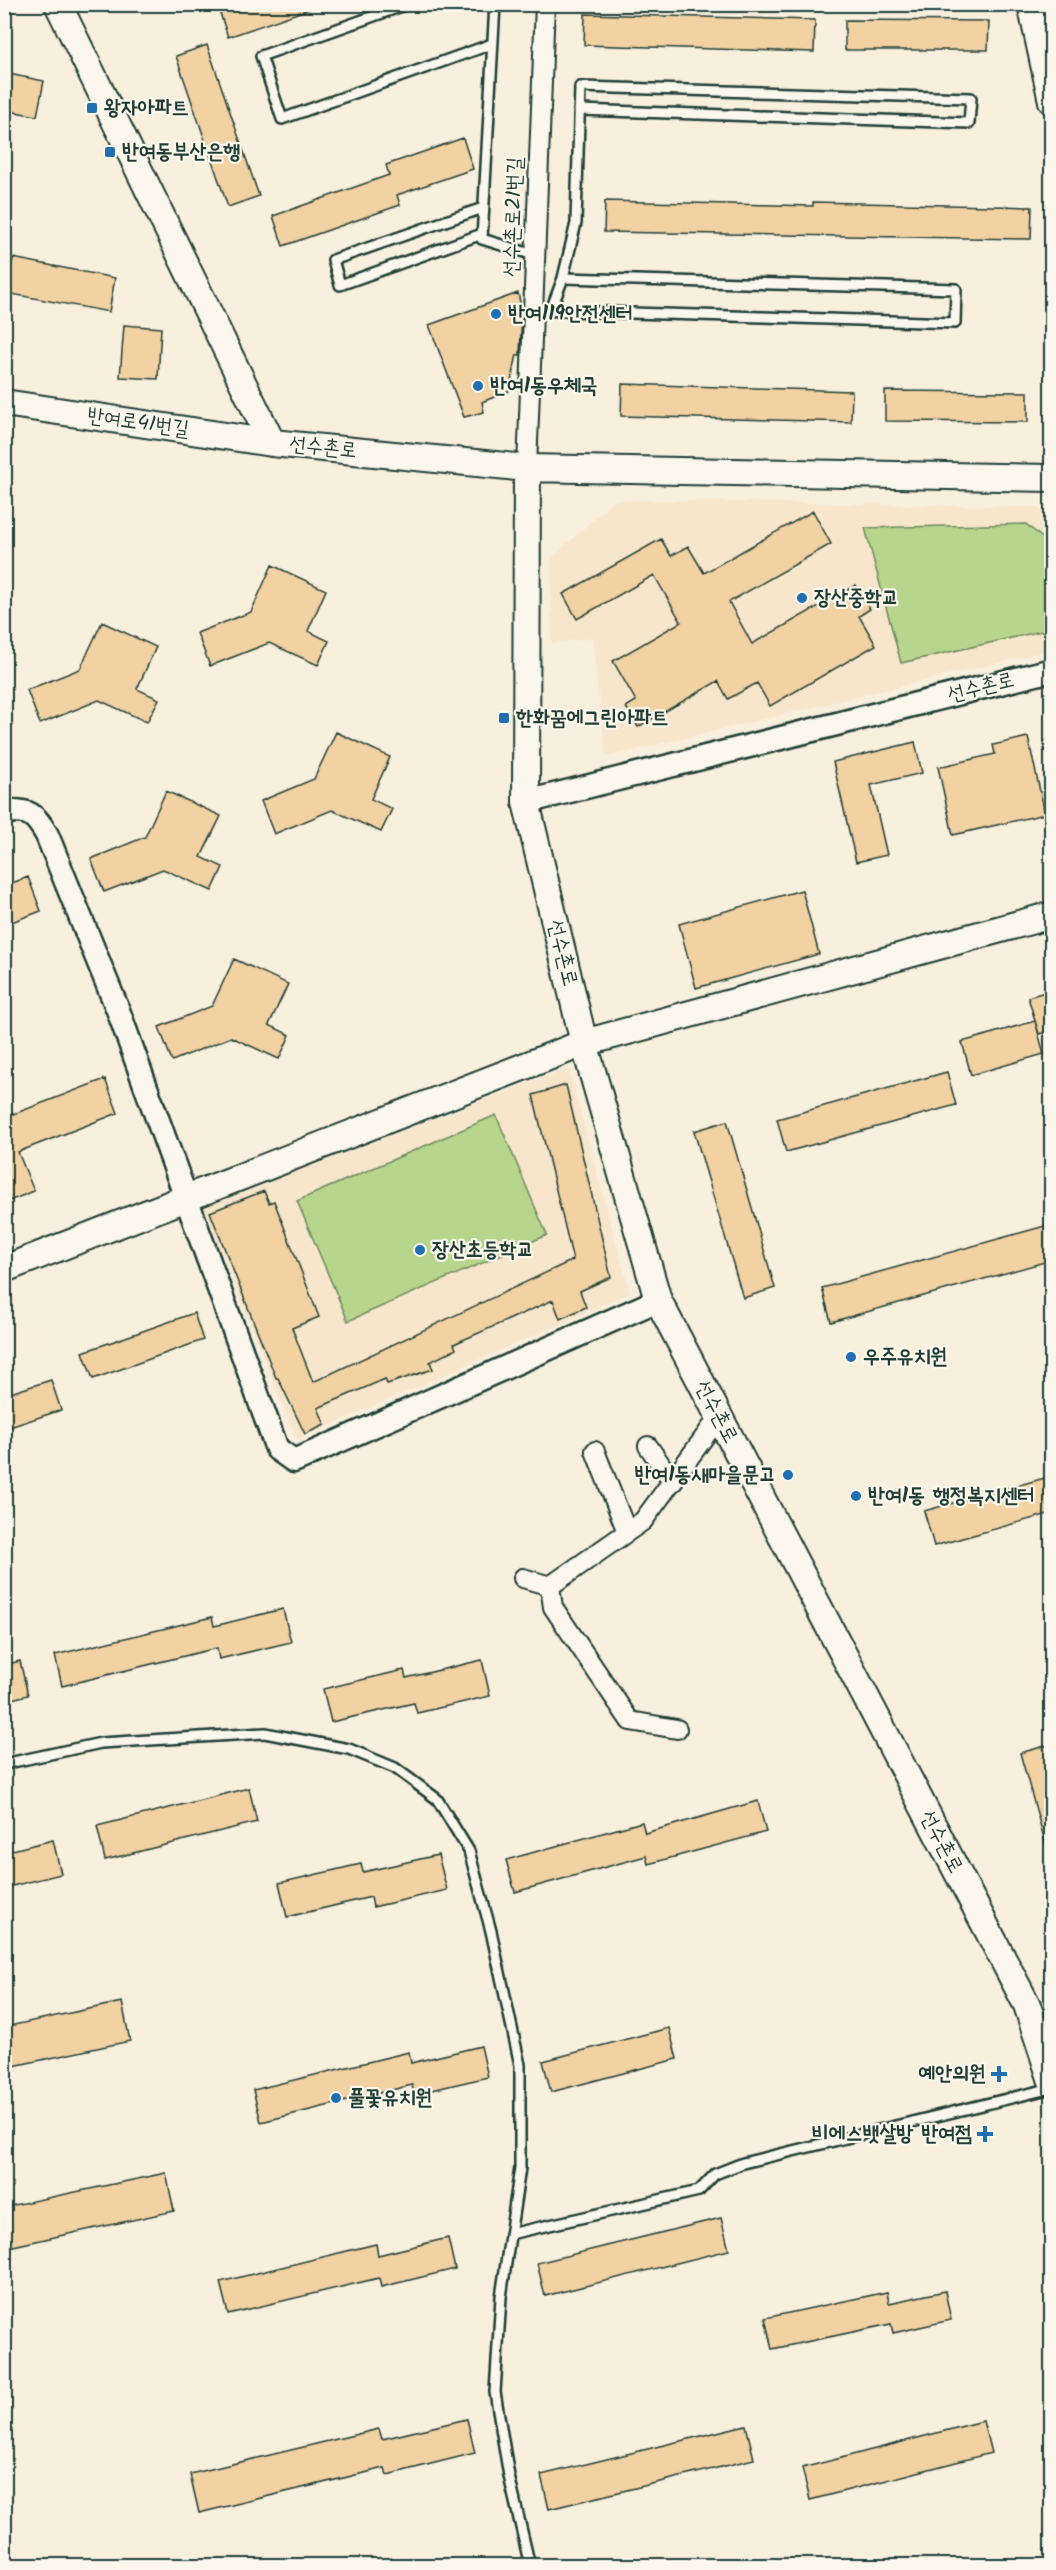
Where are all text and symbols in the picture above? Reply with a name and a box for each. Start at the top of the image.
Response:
place label: 왕자아파트 [104,92,189,125]
marker: 왕자아파트 [85,101,99,115]
place label: 반여동부산은행 [122,136,240,169]
marker: 반여동부산은행 [103,145,117,159]
street label: 선수촌로21번길 [495,156,533,278]
place label: 반여119안전센터 [508,298,633,331]
marker: 반여119안전센터 [489,307,503,321]
place label: 반여1동우체국 [490,370,598,403]
marker: 반여1동우체국 [471,379,485,393]
street label: 반여로41번길 [85,400,191,446]
street label: 선수촌로 [288,428,358,468]
place label: 장산중학교 [814,582,899,615]
marker: 장산중학교 [795,591,809,605]
street label: 선수촌로 [944,664,1018,712]
place label: 한화꿈에그린아파트 [515,702,668,735]
marker: 한화꿈에그린아파트 [497,711,511,725]
street label: 선수촌로 [538,916,586,990]
place label: 장산초등학교 [432,1234,533,1267]
marker: 장산초등학교 [413,1243,427,1257]
place label: 우주유치원 [863,1341,948,1374]
marker: 우주유치원 [844,1350,858,1364]
street label: 선수촌로 [686,1374,746,1450]
place label: 반여1동새마을문고 [634,1459,776,1492]
marker: 반여1동새마을문고 [781,1468,795,1482]
place label: 반여1동 행정복지센터 [868,1480,1035,1513]
marker: 반여1동 행정복지센터 [849,1489,863,1503]
street label: 선수촌로 [911,1804,971,1880]
place label: 예안의원 [918,2058,986,2091]
marker: 예안의원 [990,2065,1008,2083]
place label: 풀꽃유치원 [348,2082,433,2115]
marker: 풀꽃유치원 [329,2091,343,2105]
place label: 비에스뱃살방 반여점 [812,2118,972,2151]
marker: 비에스뱃살방 반여점 [976,2125,994,2143]

